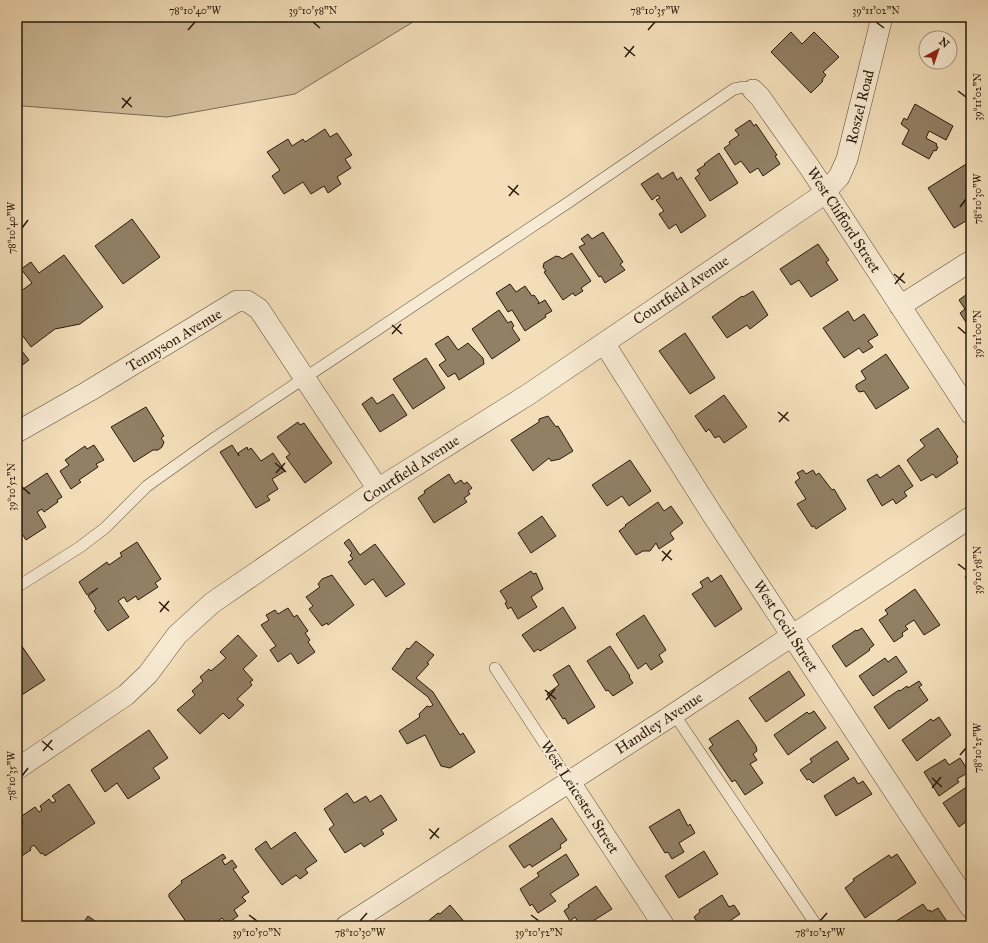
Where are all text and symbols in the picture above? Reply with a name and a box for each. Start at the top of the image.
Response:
text: 78°10'40"W [169,5,222,17]
text: 39°10'58"N [289,5,338,17]
text: 78°10'35"W [630,5,680,17]
text: 39°11'02"N [852,5,900,17]
north arrow [918,30,958,70]
text: N [936,35,952,51]
street label: Roszel Road [842,67,878,146]
text: 39°11'02"N [972,73,984,121]
street label: West Clifford Street [803,164,885,277]
text: 78°10'30"W [972,173,984,224]
text: 78°10'40"W [6,201,18,254]
street label: Courtfield Avenue [630,251,732,329]
street label: Tennyson Avenue [123,305,225,375]
text: 39°11'00"N [972,309,984,358]
street label: Courtfield Avenue [359,431,463,507]
text: 39°10'52"N [6,463,18,511]
text: 39°10'58"N [972,545,984,594]
street label: West Cecil Street [750,577,823,676]
street label: Handley Avenue [612,688,706,758]
text: 78°10'25"W [972,722,984,773]
street label: West Leicester Street [537,737,624,857]
text: 78°10'35"W [6,751,18,801]
text: 39°10'50"N [233,927,282,939]
text: 78°10'30"W [335,927,386,939]
text: 39°10'52"N [515,927,563,939]
text: 78°10'25"W [795,927,846,939]

